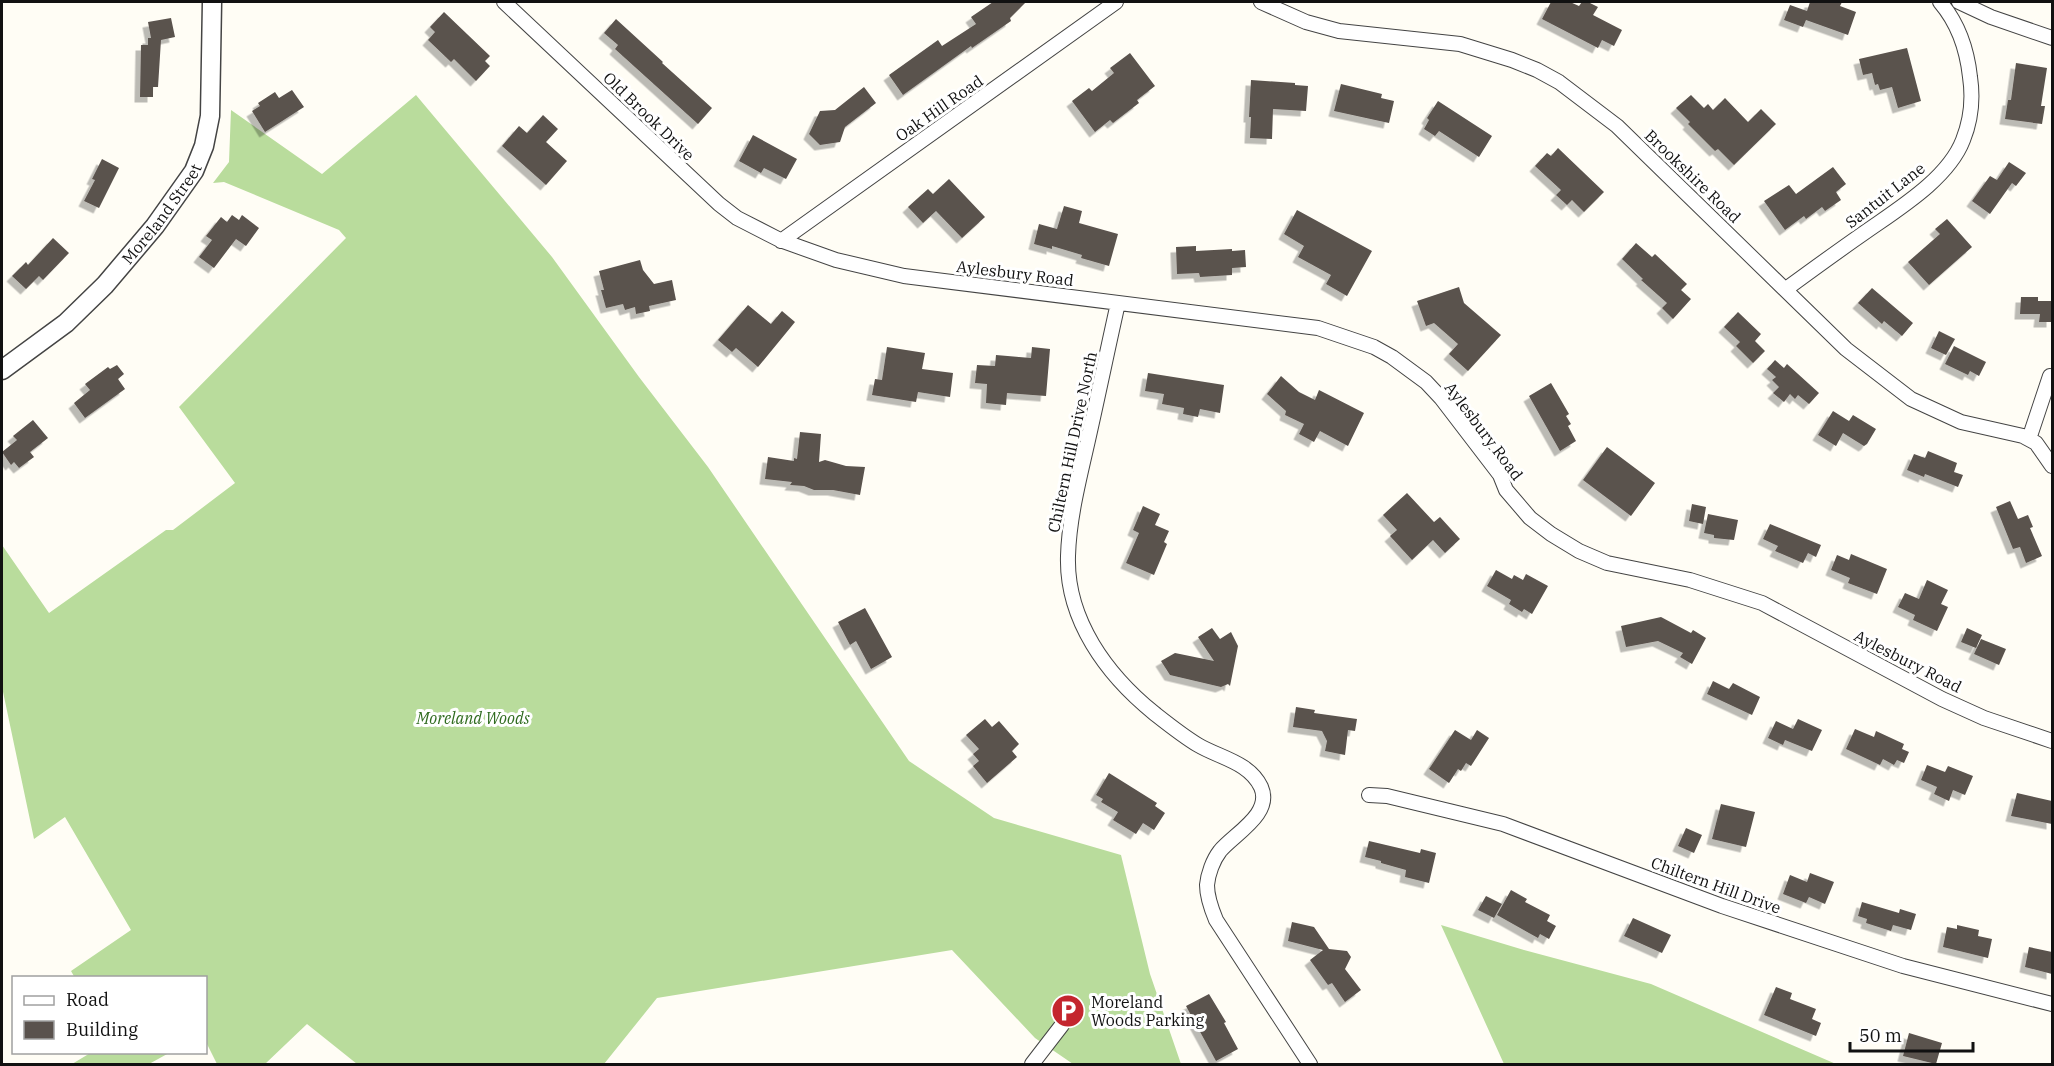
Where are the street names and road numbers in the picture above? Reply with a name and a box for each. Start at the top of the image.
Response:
street label: Old Brook Drive [599,67,699,165]
street label: Oak Hill Road [891,70,987,146]
street label: Brookshire Road [1641,125,1745,227]
street label: Santuit Lane [1841,158,1929,232]
street label: Moreland Street [117,161,206,268]
street label: Aylesbury Road [955,256,1075,290]
street label: Chiltern Hill Drive North [1043,350,1101,534]
street label: Aylesbury Road [1441,378,1528,484]
street label: Aylesbury Road [1851,625,1965,697]
street label: Chiltern Hill Drive [1648,852,1784,918]

